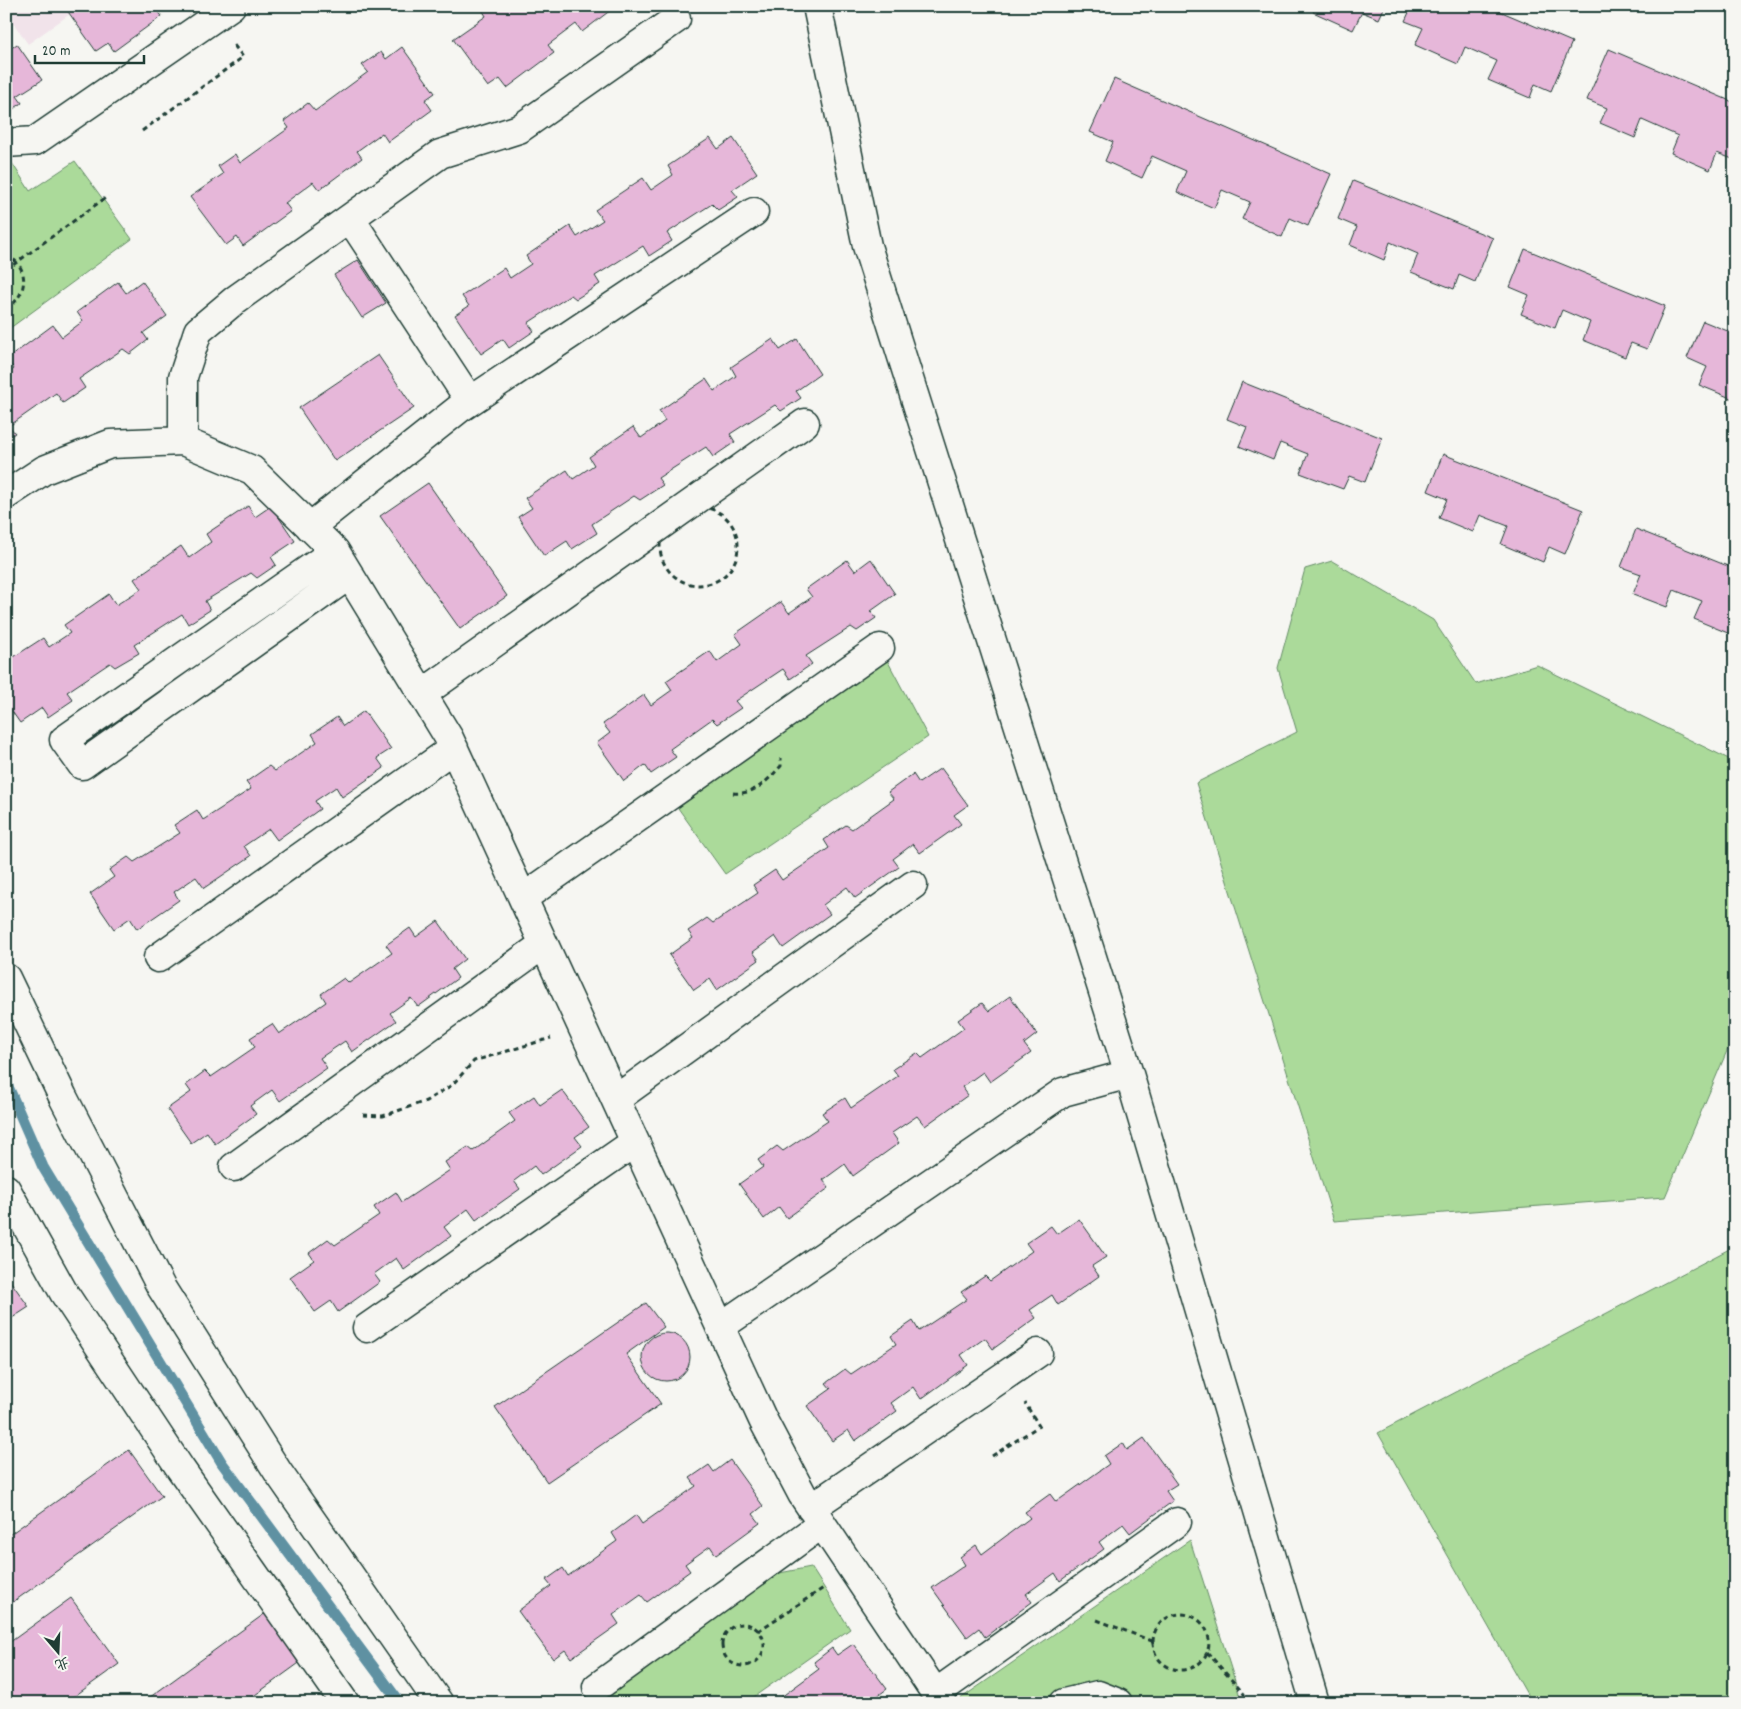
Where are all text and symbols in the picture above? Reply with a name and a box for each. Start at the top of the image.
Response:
scale bar [35,32,144,64]
text: 20 m [42,41,70,63]
north arrow [32,1626,82,1676]
text: 北 [52,1651,71,1674]

